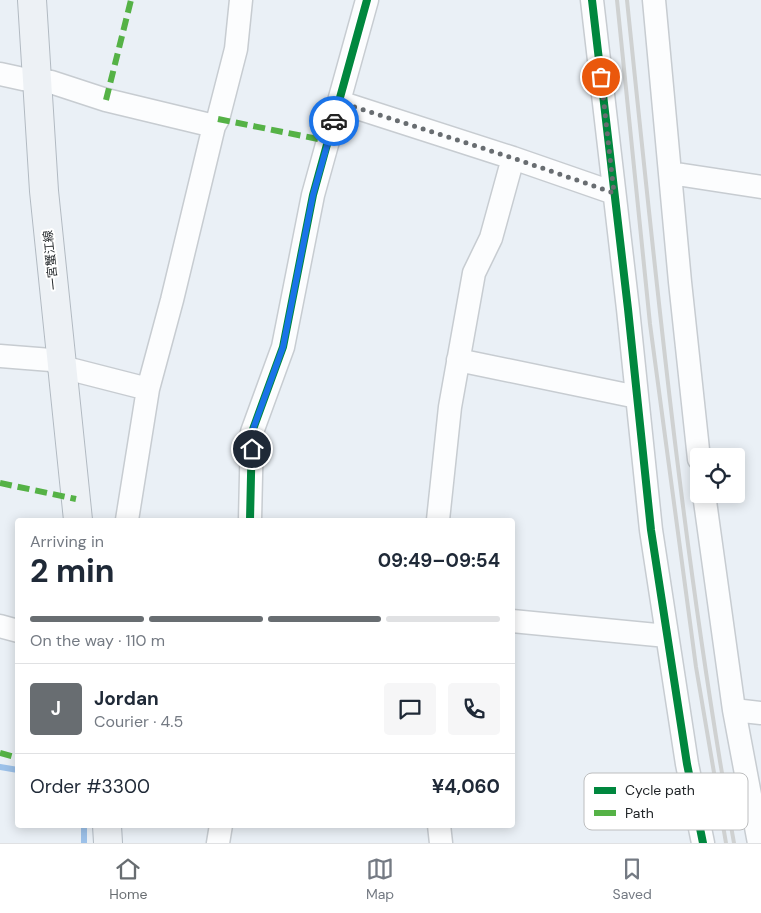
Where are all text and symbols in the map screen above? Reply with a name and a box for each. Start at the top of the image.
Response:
pin [580,56,622,98]
icon: bag [587,63,615,91]
courier [309,96,359,146]
icon: car [320,107,348,135]
street label: 一宮蟹江線 [40,229,62,291]
pin [231,428,273,470]
icon: home [238,435,266,463]
map controls [690,448,745,503]
button: locate [690,448,745,503]
text: Arriving in [30,531,104,552]
text: 09:49–09:54 [378,548,500,573]
text: 2 min [30,550,115,592]
text: On the way · 110 m [30,630,165,651]
button: chat [384,683,436,735]
button: phone [448,683,500,735]
text: Jordan [94,686,159,711]
text: J [51,696,61,721]
text: Courier · 4.5 [94,711,183,732]
legend [584,773,748,830]
text: Order #3300 [30,774,150,799]
text: ¥4,060 [432,774,500,799]
text: Cycle path [625,781,695,799]
text: Path [625,804,654,822]
tab: Home [109,855,147,903]
tab: Map [366,855,394,903]
tab: Saved [613,855,652,903]

